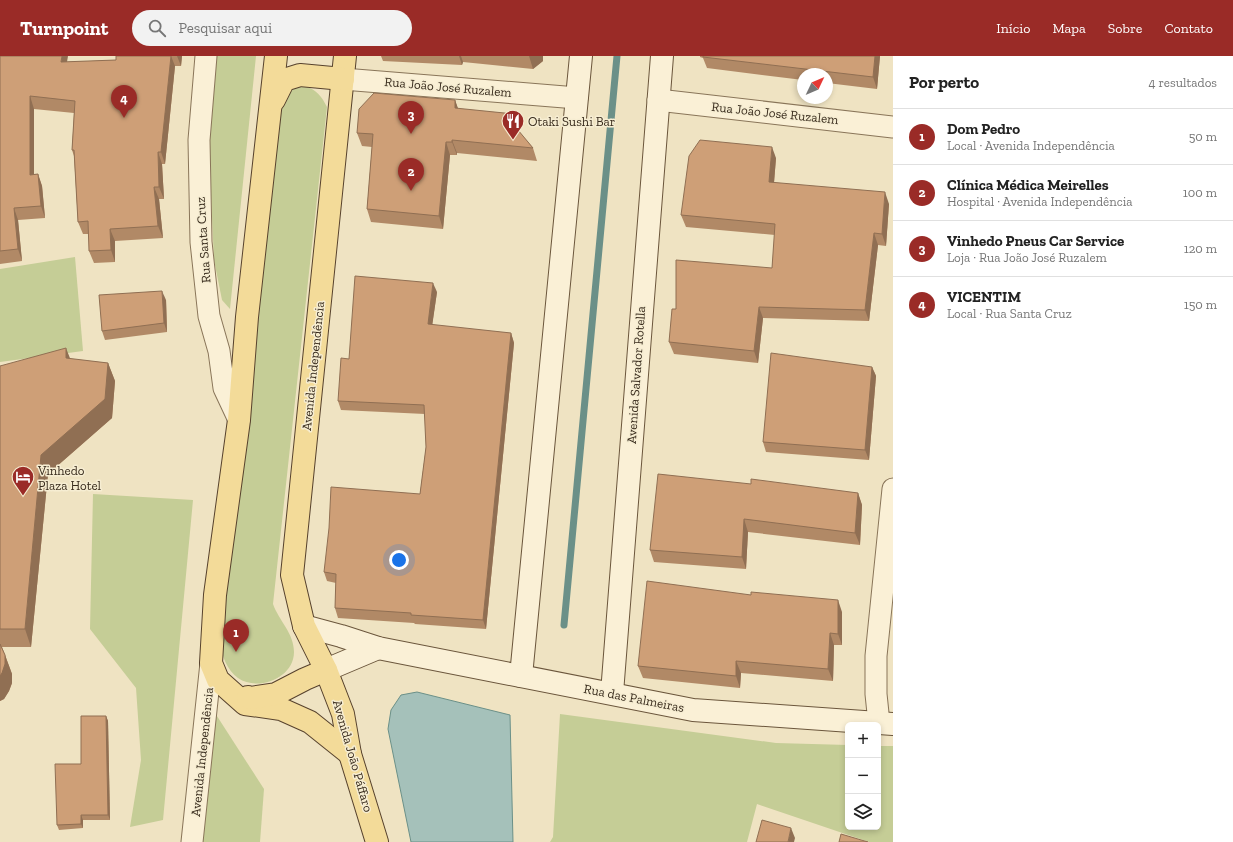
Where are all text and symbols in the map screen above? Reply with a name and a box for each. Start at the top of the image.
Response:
search box [132,10,412,46]
text: Turnpoint [20,17,108,40]
icon: search [146,17,168,39]
text: Pesquisar aqui [178,19,272,37]
text: Início [996,20,1030,37]
text: Mapa [1052,20,1086,37]
text: Sobre [1108,20,1142,37]
text: Contato [1164,20,1213,37]
north arrow [797,68,833,104]
text: Por perto [909,72,979,92]
street label: Rua João José Ruzalem [384,74,513,100]
text: 4 resultados [1148,75,1217,90]
pin: 4 [111,85,137,118]
street label: Rua João José Ruzalem [711,99,840,127]
pin: 3 [398,101,424,134]
restaurant icon: Otaki Sushi Bar [500,108,526,141]
place label: Otaki Sushi Bar [528,114,615,129]
text: Dom Pedro [947,120,1020,138]
text: 1 [919,129,925,144]
text: 50 m [1189,129,1217,144]
text: Local · Avenida Independência [947,138,1115,153]
pin: 2 [398,158,424,191]
text: Clínica Médica Meirelles [947,176,1109,194]
text: 2 [919,185,925,200]
text: 100 m [1183,185,1217,200]
text: Hospital · Avenida Independência [947,194,1133,209]
street label: Rua Santa Cruz [193,196,213,284]
text: Vinhedo Pneus Car Service [947,232,1124,250]
text: 3 [919,241,925,256]
text: 120 m [1184,241,1217,256]
text: Loja · Rua João José Ruzalem [947,250,1107,265]
text: VICENTIM [947,288,1021,306]
text: 4 [918,297,926,312]
text: 150 m [1184,297,1217,312]
street label: Avenida Independência [299,300,327,431]
street label: Avenida Salvador Rotella [624,305,648,444]
text: Local · Rua Santa Cruz [947,306,1072,321]
place label: Vinhedo Plaza Hotel [37,463,102,493]
hotel icon: Vinhedo Plaza Hotel [10,464,36,497]
your location [389,550,409,570]
pin: 1 [223,619,249,652]
street label: Rua das Palmeiras [582,681,686,715]
street label: Avenida Independência [188,686,216,817]
street label: Avenida João Páffaro [330,698,376,814]
map controls [845,722,881,830]
button: + [845,722,881,758]
button: − [845,758,881,794]
button: layers [845,794,881,830]

